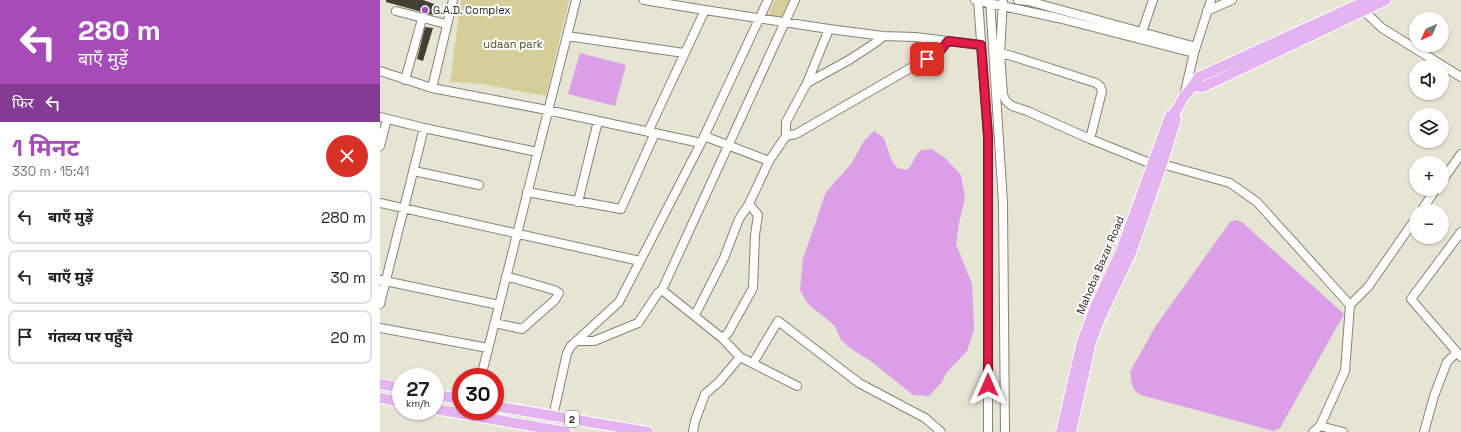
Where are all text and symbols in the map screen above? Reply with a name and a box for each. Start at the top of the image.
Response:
place label: G.A.D. Complex [433,3,511,17]
marker: G.A.D. Complex [420,5,430,15]
text: 280 m [78,12,161,48]
north arrow [1409,12,1449,52]
map controls [1409,12,1449,244]
icon: left [12,16,64,68]
park label: udaan park [483,37,543,51]
pin [910,42,944,76]
text: बाएँ मुड़ें [78,47,128,70]
icon: arrive [916,48,938,70]
button: sound [1409,60,1449,100]
icon: left [42,92,64,114]
text: फिर [12,93,34,112]
button: layers [1409,108,1449,148]
text: 1 मिनट [12,132,79,163]
button: close [326,135,368,177]
button: + [1409,156,1449,196]
text: 330 m · 15:41 [12,163,89,180]
button: − [1409,204,1449,244]
icon: left [14,206,36,228]
text: बाएँ मुड़ें [48,207,93,226]
text: 280 m [321,208,366,227]
street label: Mahoba Bazar Road [1073,214,1127,316]
icon: left [14,266,36,288]
text: बाएँ मुड़ें [48,267,93,286]
text: 30 m [331,268,366,287]
icon: arrive [14,326,36,348]
text: गंतव्य पर पहुँचे [48,327,133,346]
text: 20 m [331,328,366,347]
position arrow [967,364,1009,406]
speed limit sign: 30 [452,368,504,420]
text: 27 [407,376,429,402]
text: km/h [406,397,430,410]
road number: 2 [565,411,579,427]

